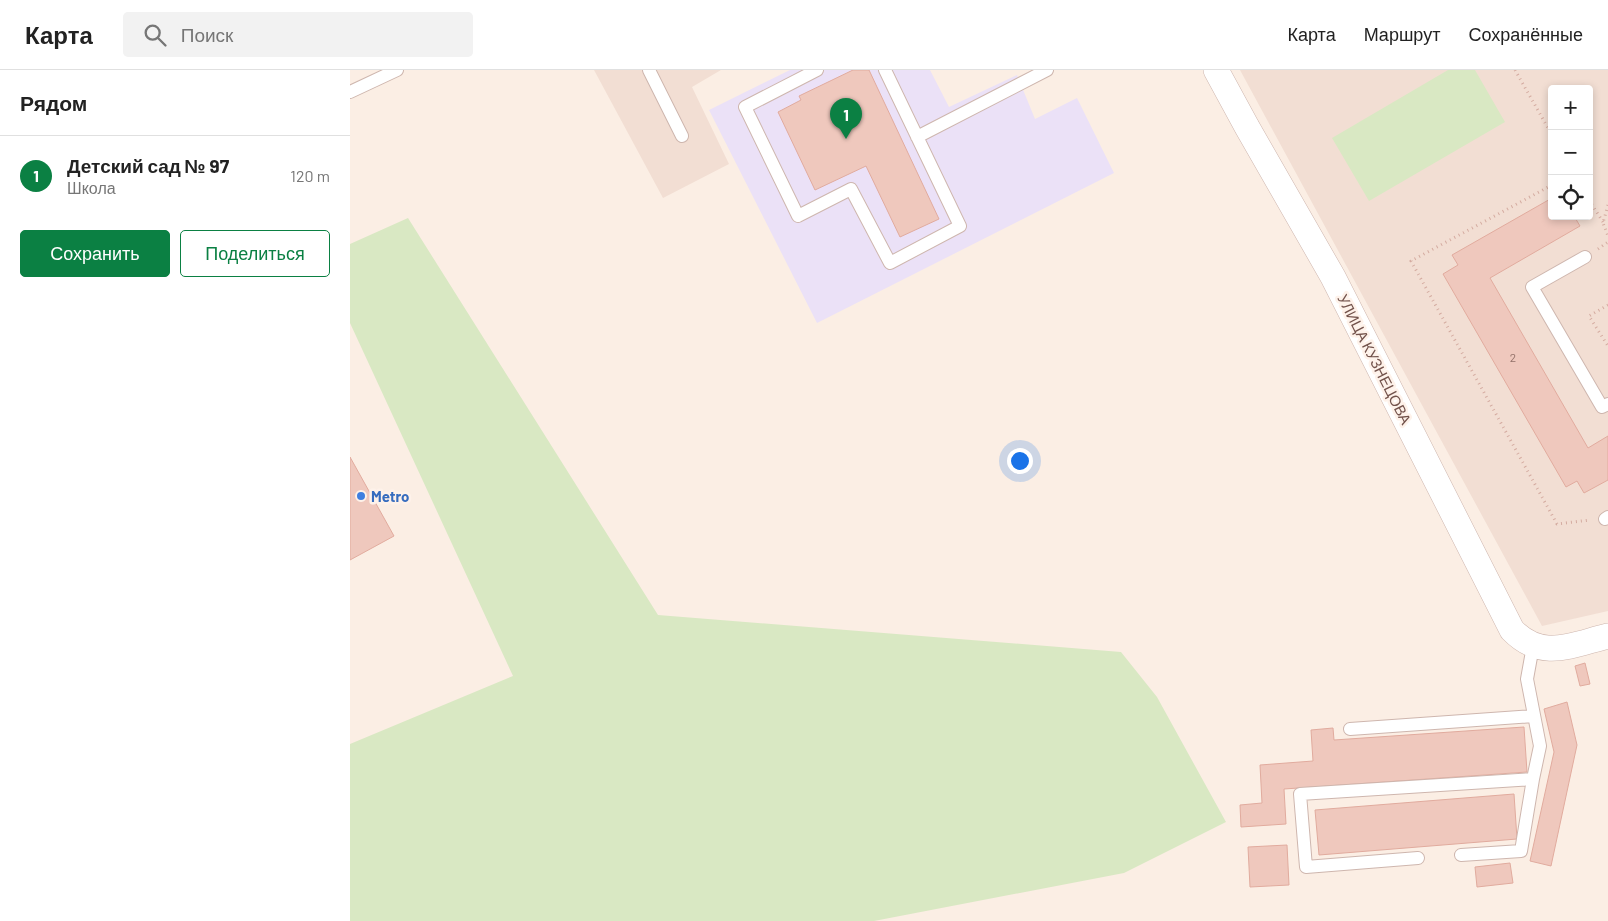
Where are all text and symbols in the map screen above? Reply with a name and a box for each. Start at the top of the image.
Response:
search box [123,12,473,57]
text: Карта [25,20,93,49]
icon: search [141,21,169,49]
text: Поиск [181,23,233,46]
text: Карта [1288,23,1336,45]
text: Маршрут [1364,23,1440,45]
text: Сохранённые [1468,23,1583,45]
map controls [1548,85,1593,220]
button: + [1548,85,1593,130]
text: Рядом [20,90,87,115]
pin: 1 [830,98,862,139]
button: − [1548,130,1593,175]
text: Детский сад № 97 [67,154,229,177]
text: 1 [33,166,39,185]
text: 120 m [290,166,330,185]
button: locate [1548,175,1593,220]
text: Школа [67,178,116,197]
button: Сохранить [20,230,170,277]
button: Поделиться [180,230,330,277]
street label: УЛИЦА КУЗНЕЦОВА [1334,291,1416,427]
house number: 2 [1510,350,1516,364]
your location [1007,448,1033,474]
place label: Metro [371,487,409,505]
marker: Metro [355,490,367,502]

